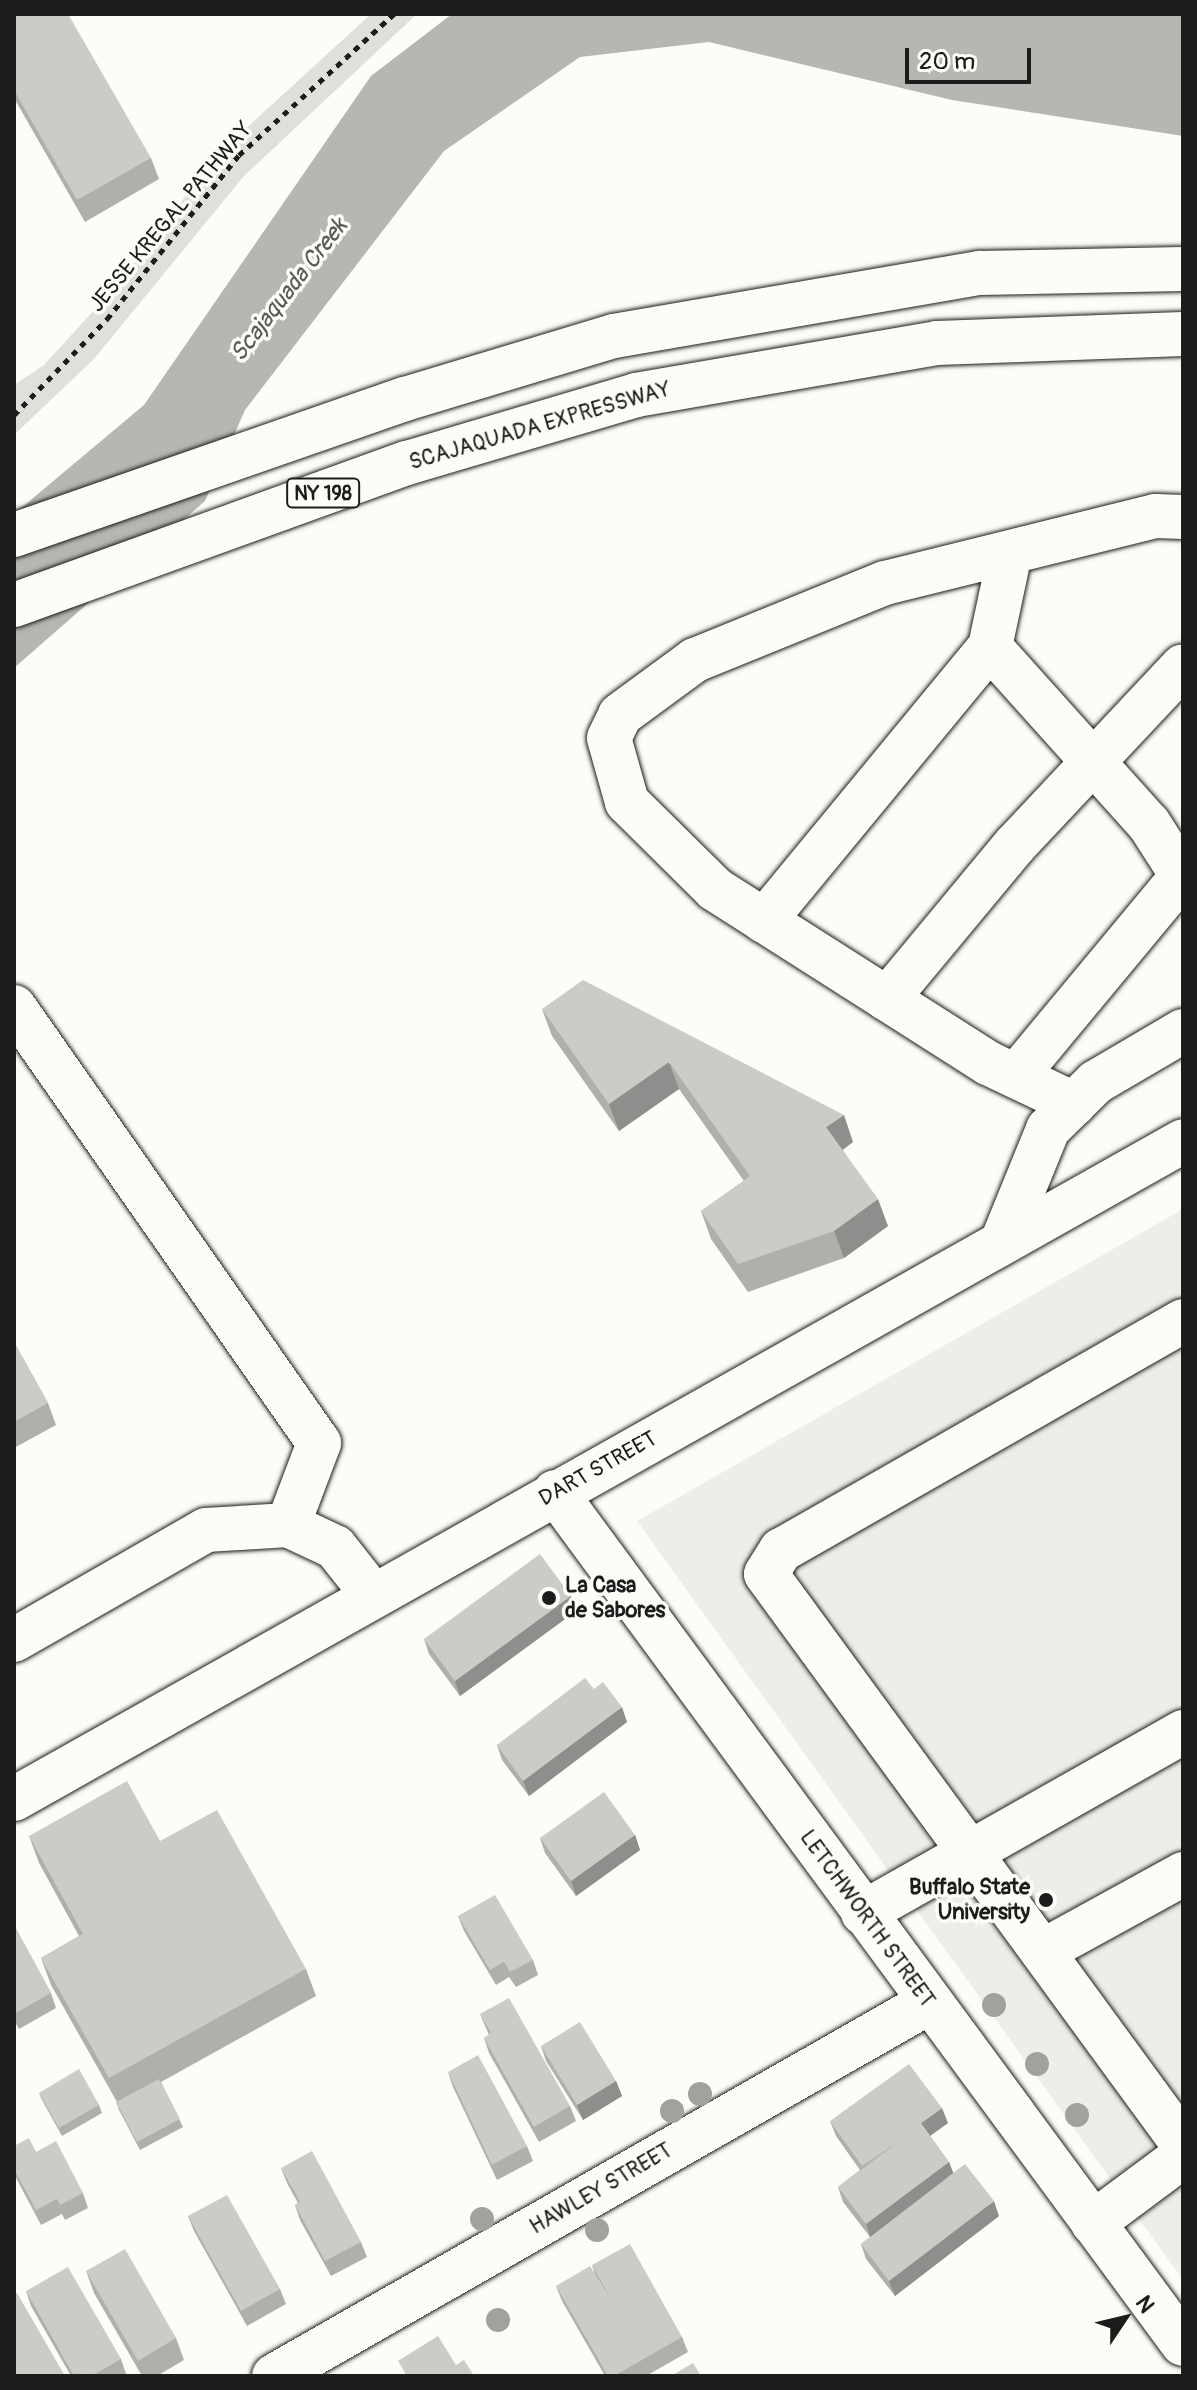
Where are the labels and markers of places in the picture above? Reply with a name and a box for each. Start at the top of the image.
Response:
place label: La Casa de Sabores [565,1572,665,1624]
marker: La Casa de Sabores [540,1589,558,1607]
place label: Buffalo State University [909,1874,1030,1926]
marker: Buffalo State University [1037,1891,1055,1909]

